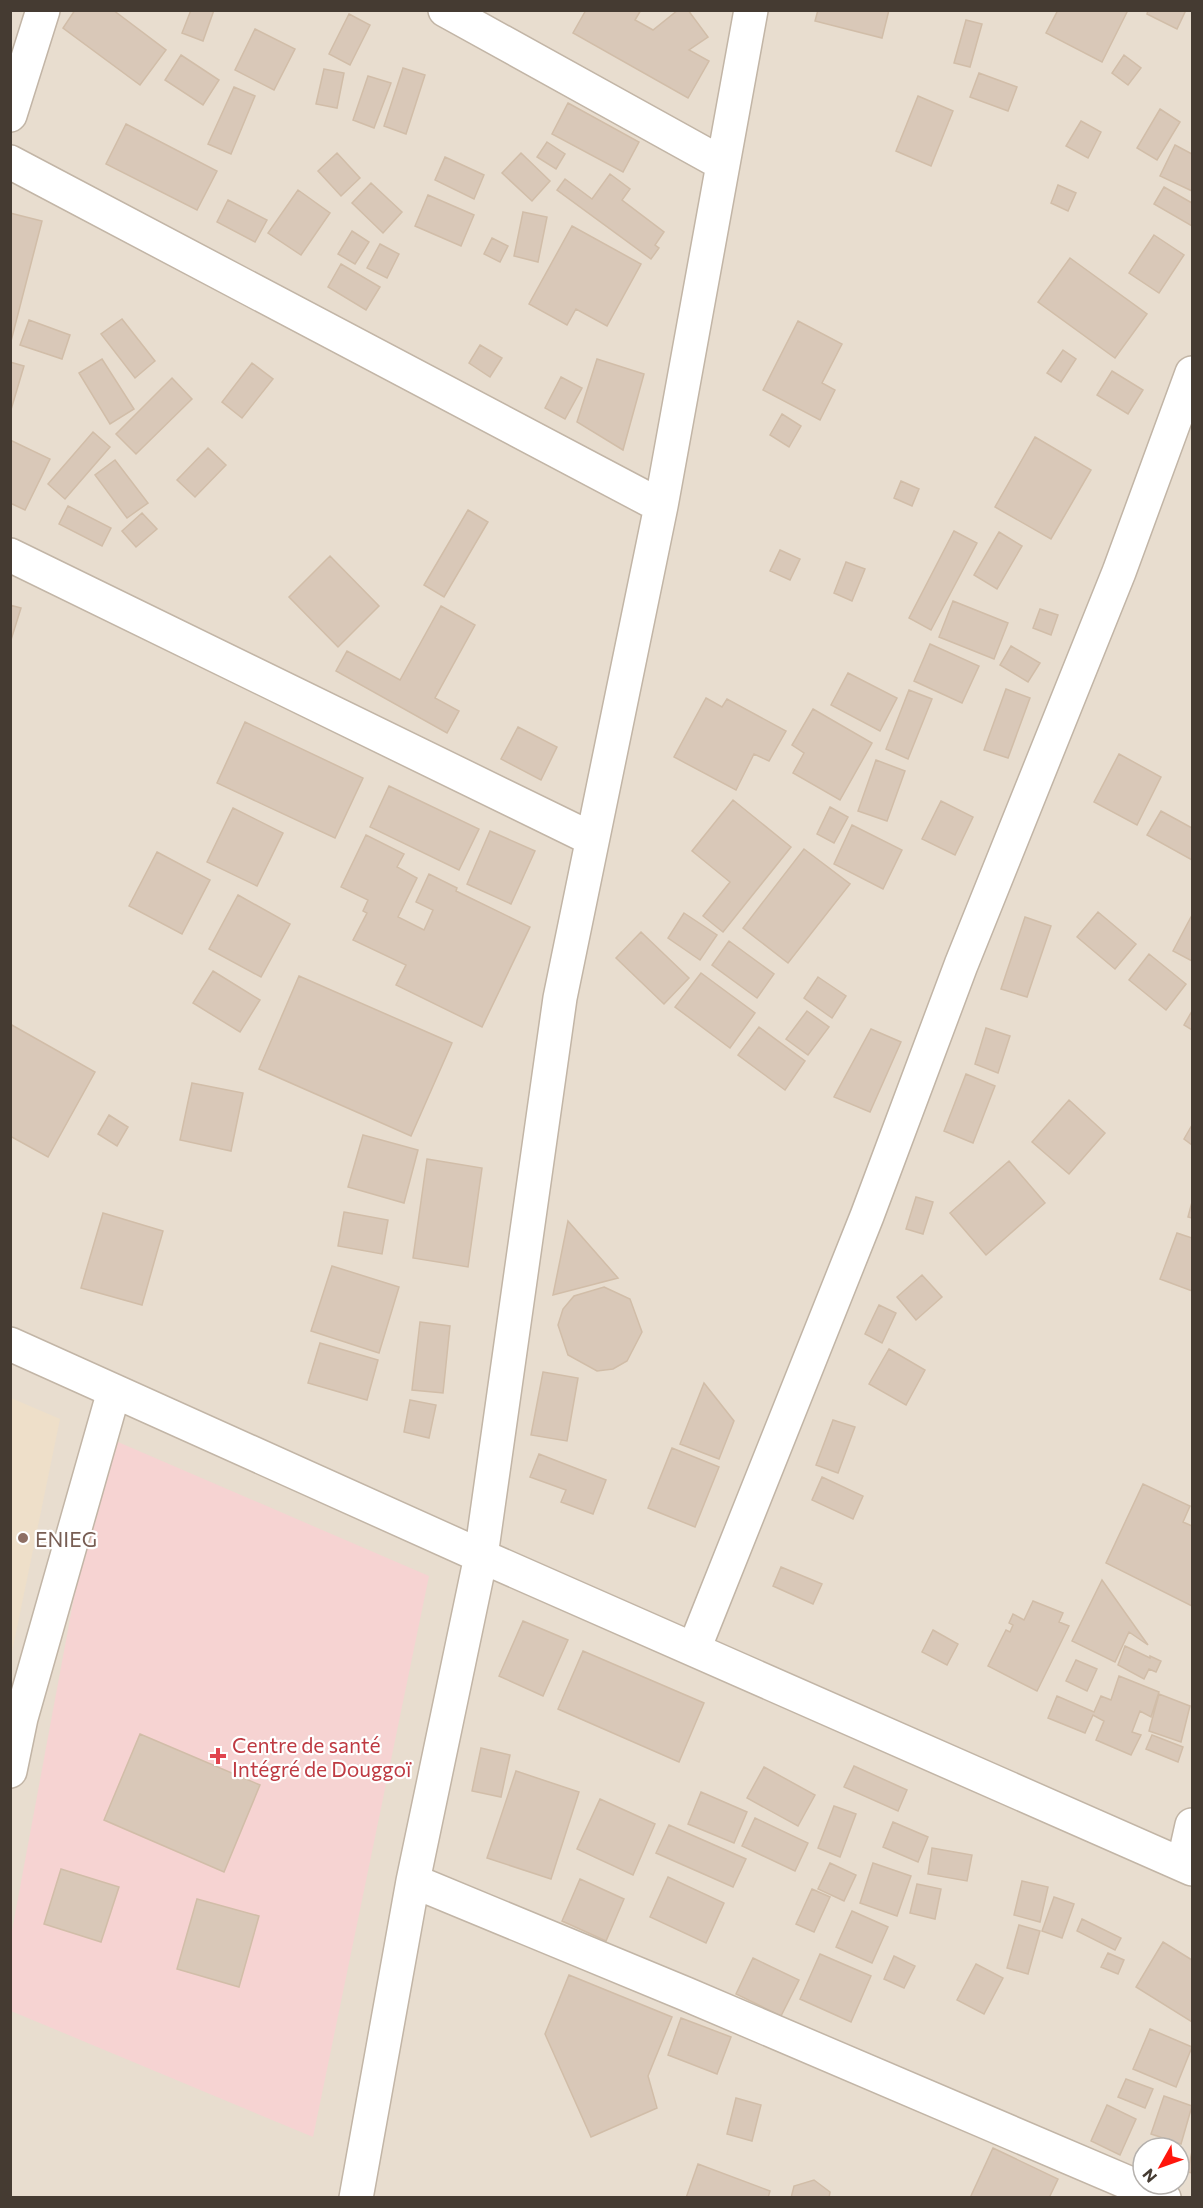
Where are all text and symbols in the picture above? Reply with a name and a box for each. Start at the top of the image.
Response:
place label: ENIEG [35,1526,97,1551]
marker: ENIEG [16,1531,30,1545]
place label: Centre de santé Intégré de Douggoï [232,1732,412,1781]
marker: Centre de santé Intégré de Douggoï [209,1747,227,1765]
north arrow [1131,2136,1191,2196]
text: N [1138,2165,1160,2187]

